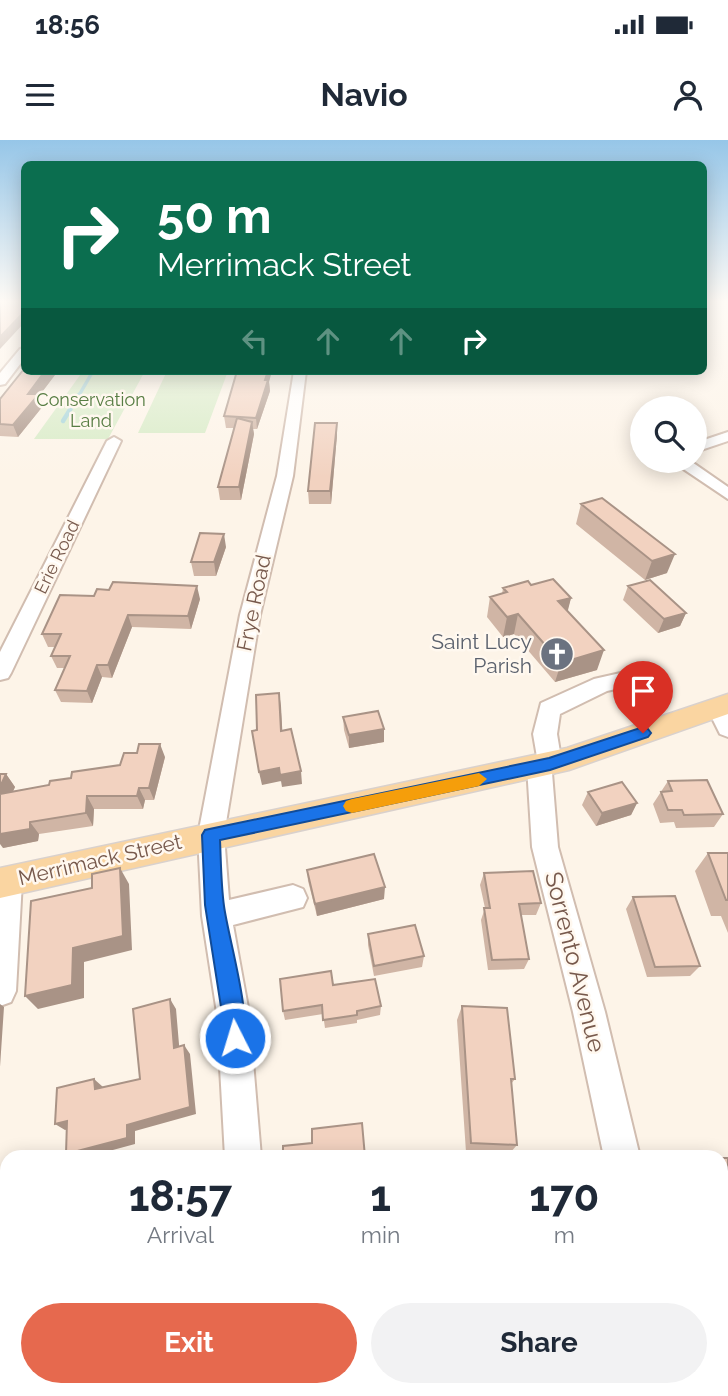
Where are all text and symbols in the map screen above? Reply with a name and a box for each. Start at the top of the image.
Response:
text: 18:56 [35,10,100,40]
icon: menu [21,76,59,114]
text: Navio [320,76,408,113]
icon: person [669,76,707,114]
text: 50 m [157,187,272,244]
icon: right [42,189,133,280]
text: Merrimack Street [157,246,411,283]
icon: left [236,322,274,360]
icon: ahead [309,322,347,360]
icon: ahead [382,322,420,360]
icon: right [455,322,493,360]
park label: Conservation Land [36,389,146,431]
map controls [630,396,707,473]
button: search [630,396,707,473]
street label: Erie Road [30,516,83,597]
street label: Frye Road [231,552,276,653]
place label: Saint Lucy Parish [431,629,532,678]
church icon: Saint Lucy Parish [538,635,576,673]
pin [613,661,673,733]
icon: arrive [624,672,662,710]
street label: Merrimack Street [16,829,184,890]
street label: Sorrento Avenue [539,869,612,1055]
position arrow [198,1001,272,1075]
text: 18:57 [129,1172,232,1221]
text: 1 [370,1172,391,1221]
text: 170 [529,1172,599,1221]
text: Arrival [147,1221,214,1248]
text: min [361,1221,400,1248]
text: m [554,1221,575,1248]
button: Exit [21,1303,357,1383]
button: Share [371,1303,707,1383]

